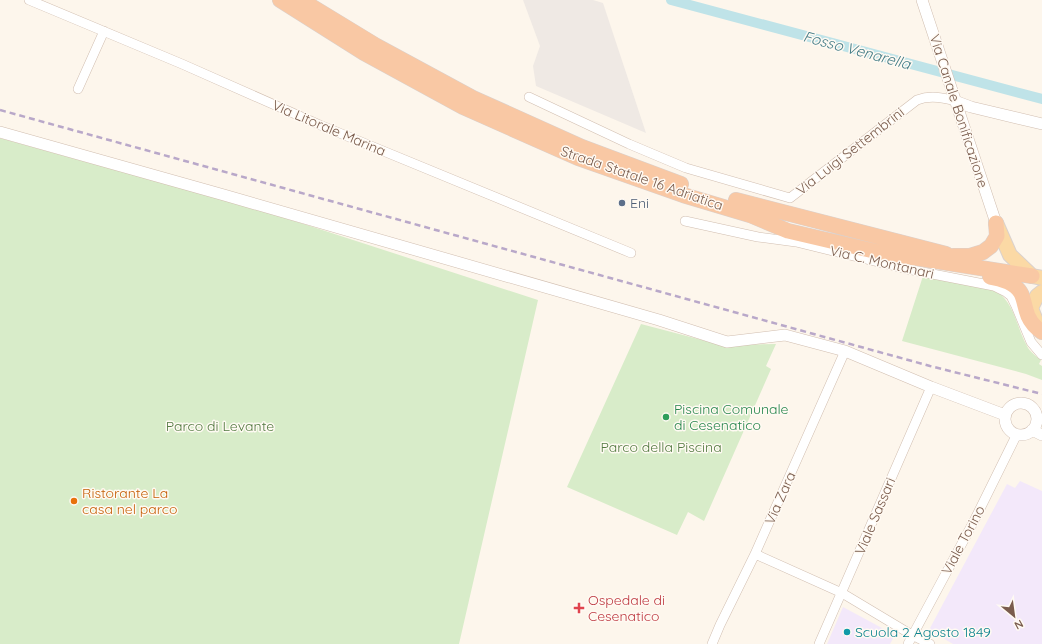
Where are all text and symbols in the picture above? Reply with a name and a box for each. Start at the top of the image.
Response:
water label: Fosso Venarella [801,27,914,74]
street label: Via Canale Bonificazione [926,32,992,190]
street label: Via Litorale Marina [269,96,389,160]
street label: Via Luigi Settembrini [792,103,908,199]
street label: Strada Statale 16 Adriatica [558,142,726,214]
place label: Eni [630,194,649,212]
marker: Eni [617,198,627,208]
street label: Via C. Montanari [828,241,936,283]
place label: Piscina Comunale di Cesenatico [674,400,789,434]
marker: Piscina Comunale di Cesenatico [661,412,671,422]
park label: Parco di Levante [166,417,274,435]
park label: Parco della Piscina [600,438,722,456]
street label: Via Zara [760,469,800,527]
street label: Viale Sassari [851,475,899,557]
place label: Ristorante La casa nel parco [82,484,178,518]
marker: Ristorante La casa nel parco [69,496,79,506]
street label: Viale Torino [937,502,989,578]
place label: Ospedale di Cesenatico [588,591,665,625]
north arrow [994,596,1034,636]
marker: Ospedale di Cesenatico [573,602,585,614]
text: N [1012,617,1026,633]
place label: Scuola 2 Agosto 1849 [855,623,991,641]
marker: Scuola 2 Agosto 1849 [842,627,852,637]

